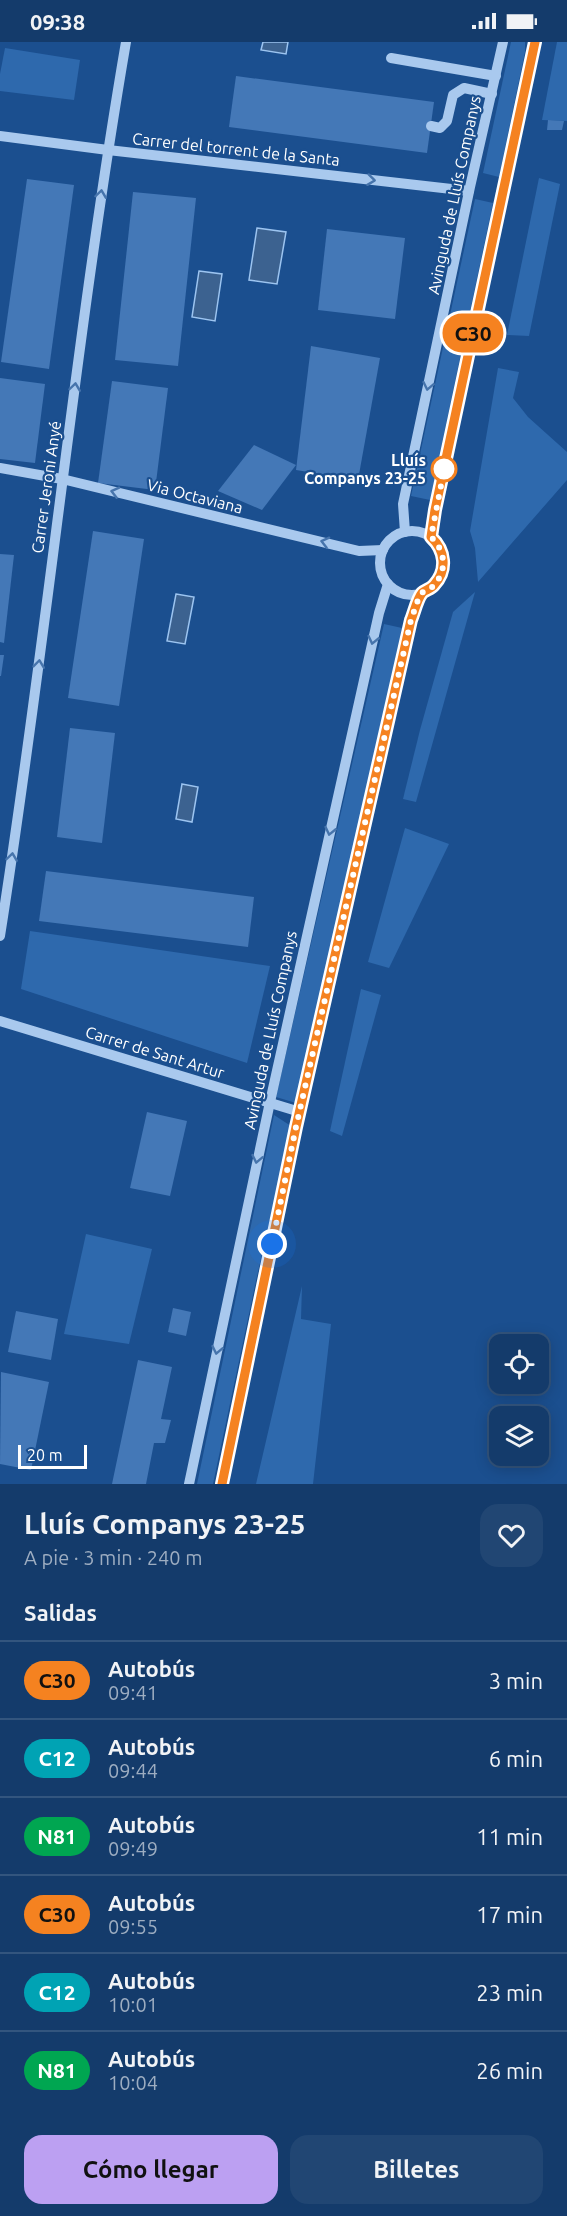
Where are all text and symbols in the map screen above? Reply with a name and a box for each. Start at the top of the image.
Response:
text: 09:38 [30,9,85,34]
street label: Avinguda de Lluís Companys [424,94,484,296]
street label: Carrer del torrent de la Santa [131,129,341,169]
one-way arrow [366,173,375,186]
one-way arrow [95,190,107,199]
line badge: C30 [438,314,508,352]
text: C30 [454,321,492,345]
one-way arrow [422,381,435,391]
one-way arrow [68,383,80,392]
street label: Carrer Jeroni Anyé [28,420,64,554]
place label: Lluís Companys 23-25 [304,451,426,487]
marker: Lluís Companys 23-25 [431,456,457,482]
street label: Via Octaviana [145,475,245,517]
one-way arrow [110,486,120,499]
one-way arrow [320,537,330,550]
one-way arrow [367,635,380,645]
one-way arrow [32,659,44,669]
one-way arrow [324,825,337,835]
one-way arrow [5,853,18,863]
street label: Avinguda de Lluís Companys [240,929,300,1131]
street label: Carrer de Sant Artur [83,1022,227,1082]
one-way arrow [252,1154,265,1164]
your location [257,1229,287,1259]
map controls [489,1334,549,1466]
button: locate [489,1334,549,1394]
one-way arrow [211,1345,224,1355]
button: layers [489,1406,549,1466]
scale bar [18,1442,87,1470]
text: 20 m [27,1446,63,1464]
button: heart [480,1504,543,1567]
text: Lluís Companys 23-25 [24,1508,306,1539]
text: A pie · 3 min · 240 m [24,1546,202,1569]
text: Salidas [24,1600,97,1625]
text: Autobús [108,1656,195,1681]
text: C30 [38,1668,76,1692]
text: 3 min [489,1668,543,1693]
text: 09:41 [108,1681,158,1704]
text: Autobús [108,1734,195,1759]
text: C12 [38,1746,76,1770]
text: 6 min [489,1746,543,1771]
text: 09:44 [108,1759,158,1782]
text: Autobús [108,1812,195,1837]
text: N81 [37,1824,77,1848]
text: 11 min [476,1824,543,1849]
text: 09:49 [108,1837,158,1860]
text: Autobús [108,1890,195,1915]
text: C30 [38,1902,76,1926]
text: 17 min [476,1902,543,1927]
text: 09:55 [108,1915,158,1938]
text: Autobús [108,1968,195,1993]
text: C12 [38,1980,76,2004]
text: 23 min [476,1980,543,2005]
text: 10:01 [108,1993,158,2016]
text: Autobús [108,2046,195,2071]
text: N81 [37,2058,77,2082]
text: 26 min [476,2058,543,2083]
text: 10:04 [108,2071,158,2094]
button: Cómo llegar [24,2135,278,2204]
button: Billetes [290,2135,543,2204]

